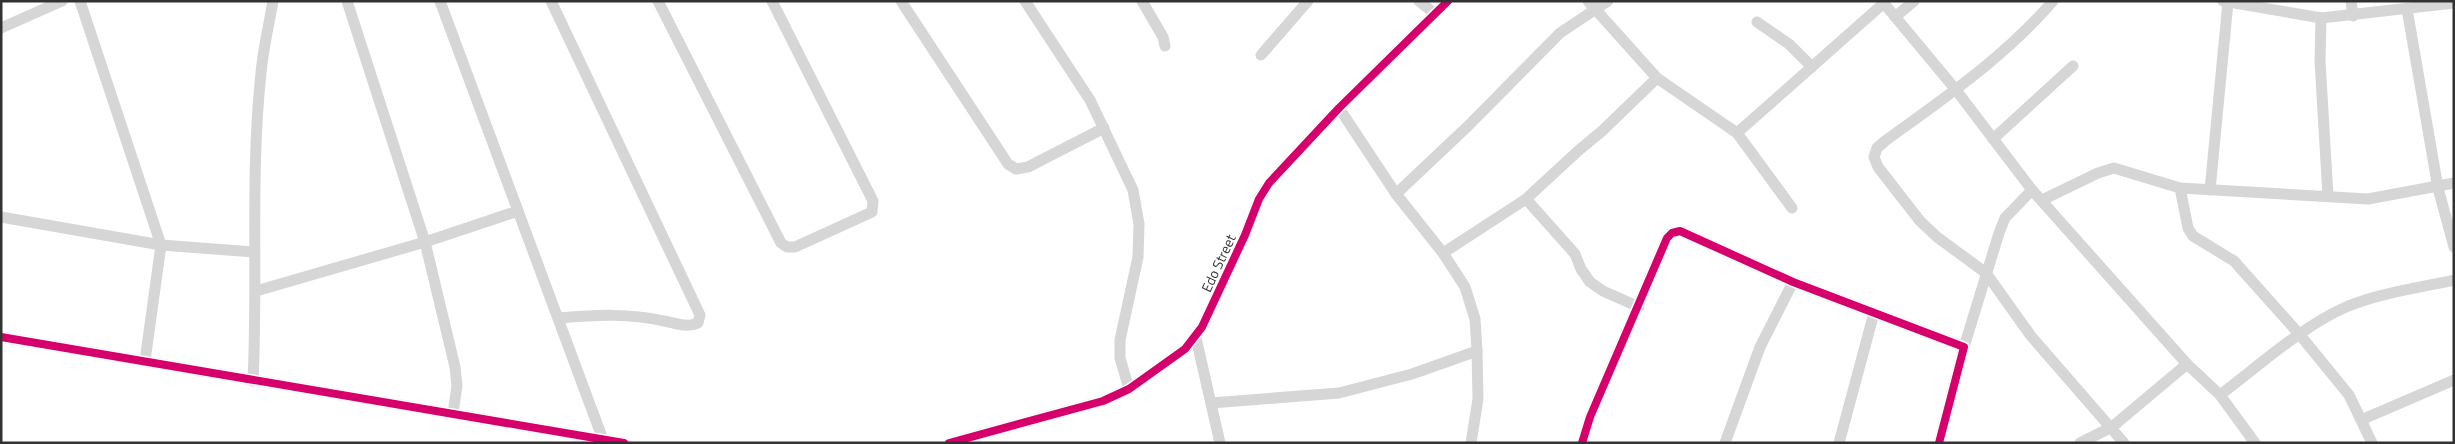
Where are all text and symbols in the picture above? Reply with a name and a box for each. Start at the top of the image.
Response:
street label: Edo Street [1195,231,1241,295]

